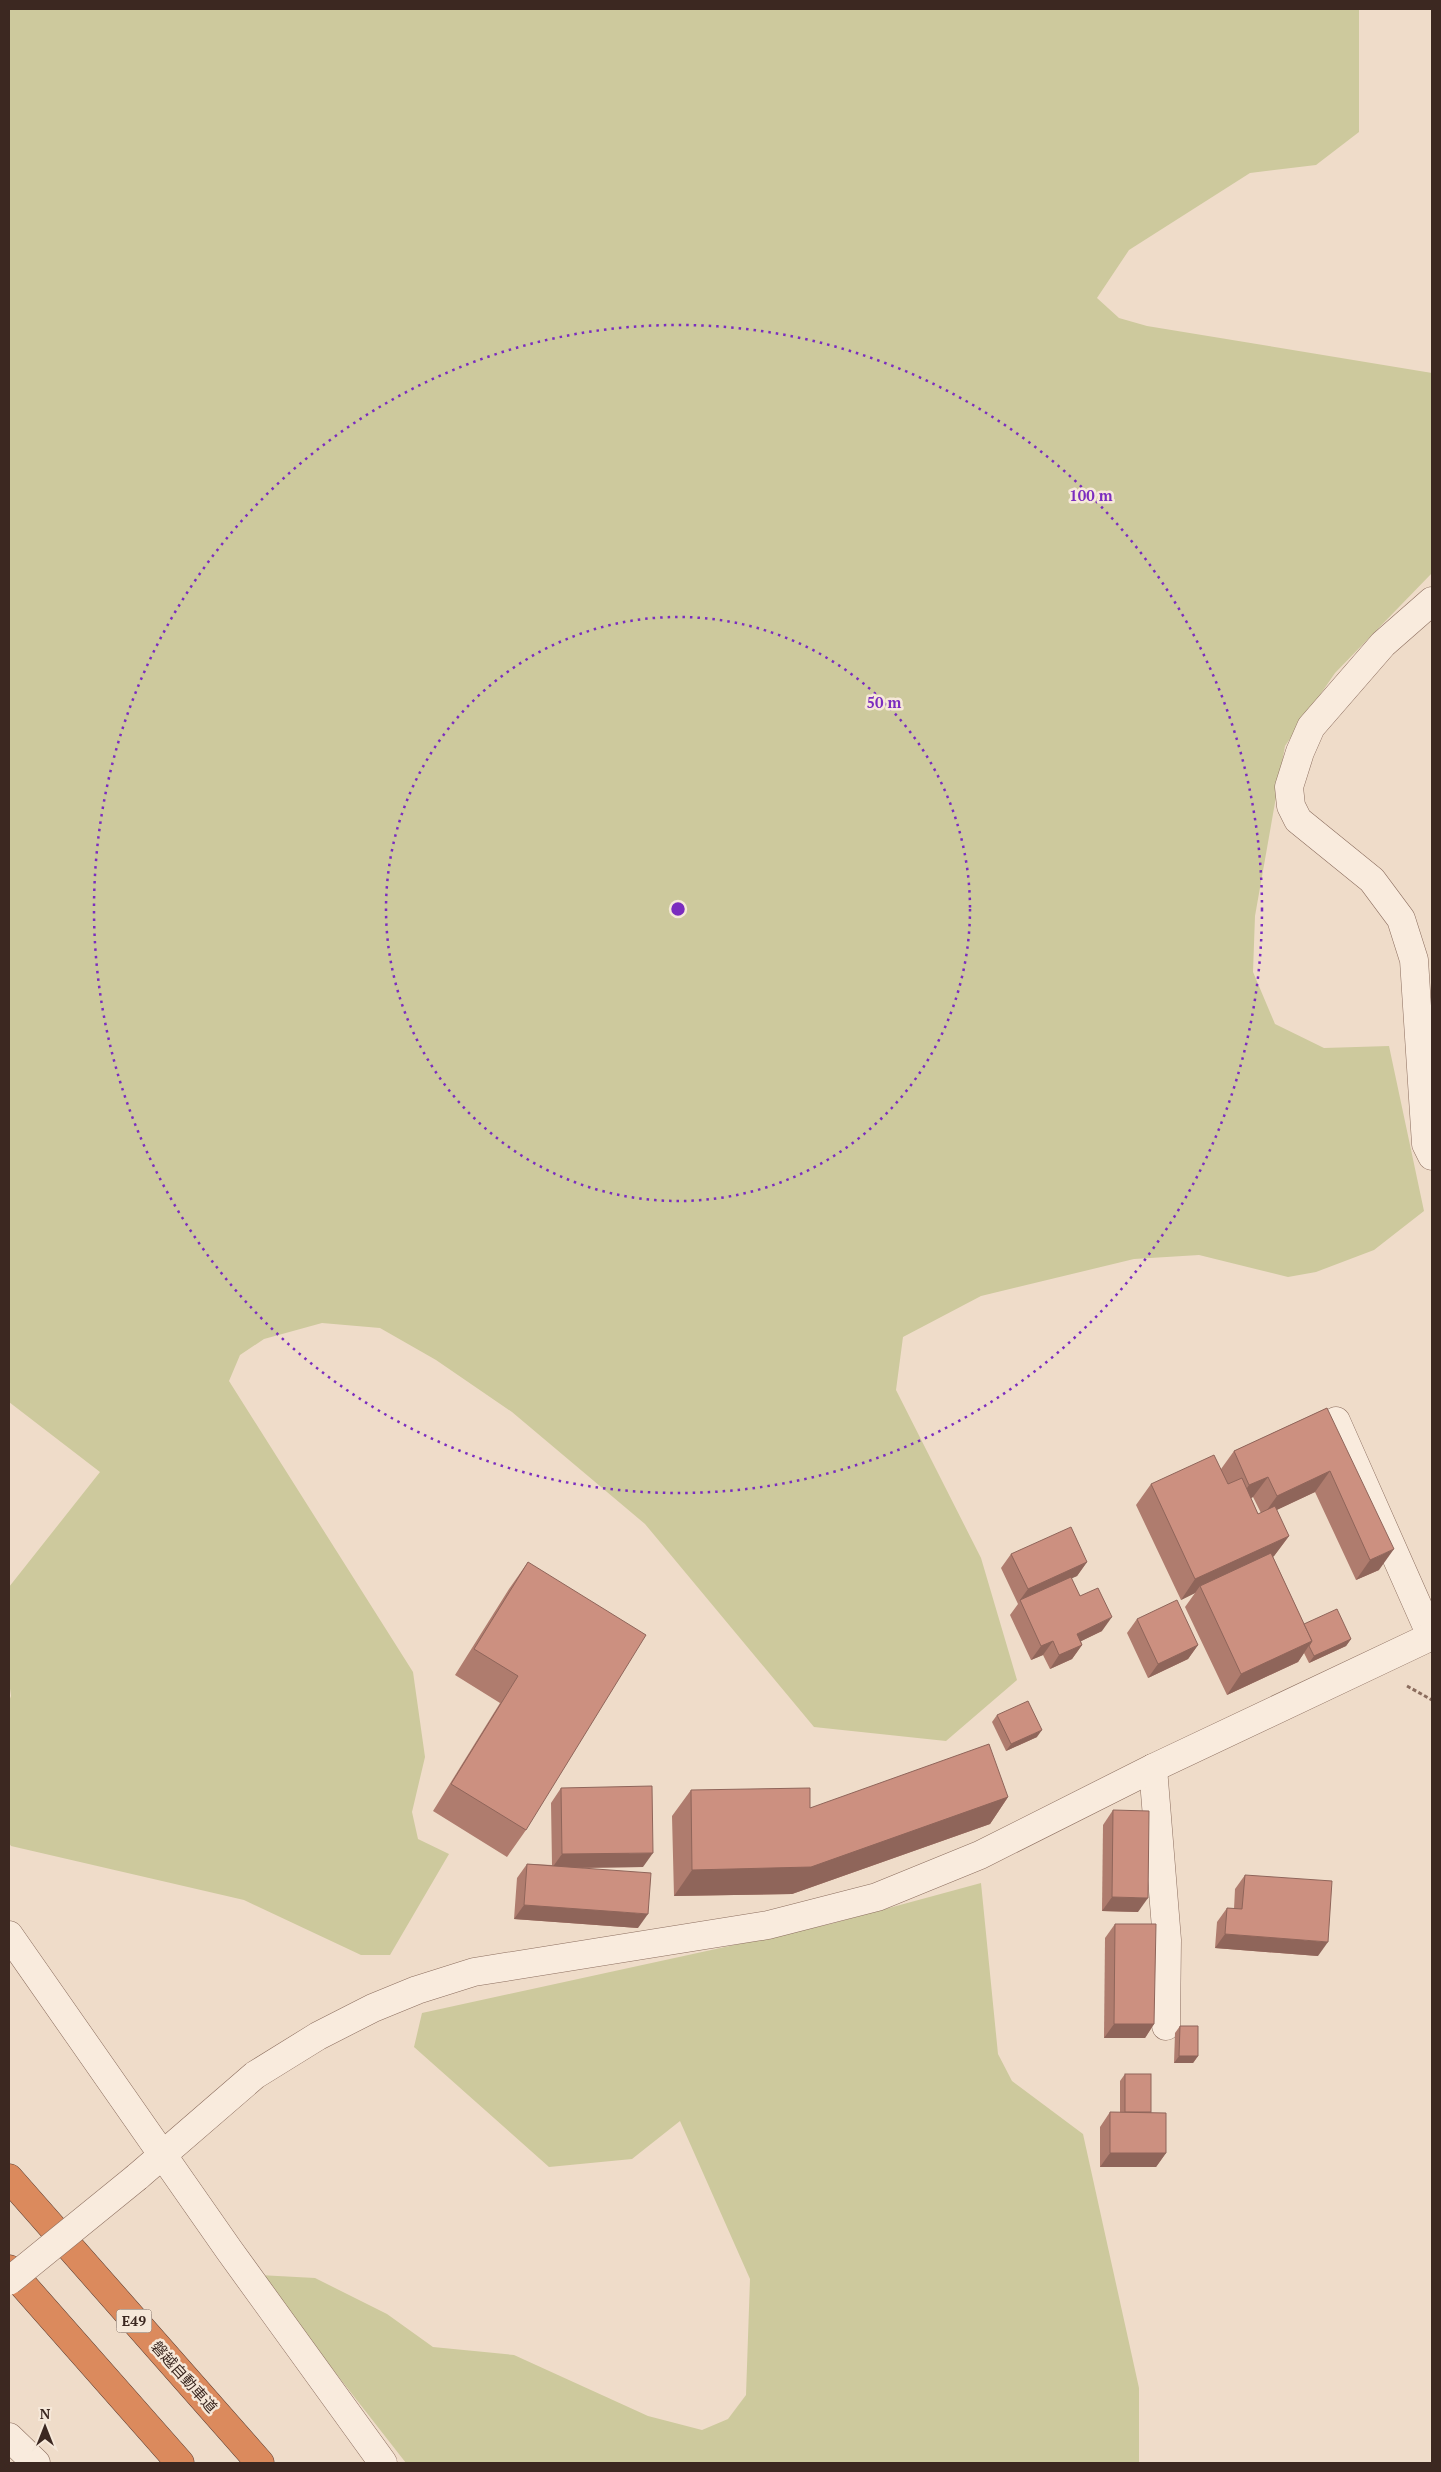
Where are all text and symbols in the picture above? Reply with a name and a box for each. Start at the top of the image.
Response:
text: 100 m [1069,485,1113,505]
text: 50 m [867,692,902,712]
centre of rings [669,900,687,918]
road number: E49 [116,2310,152,2332]
street label: 磐越自動車道 [147,2336,222,2416]
north arrow [20,2402,70,2452]
text: N [40,2404,51,2423]

